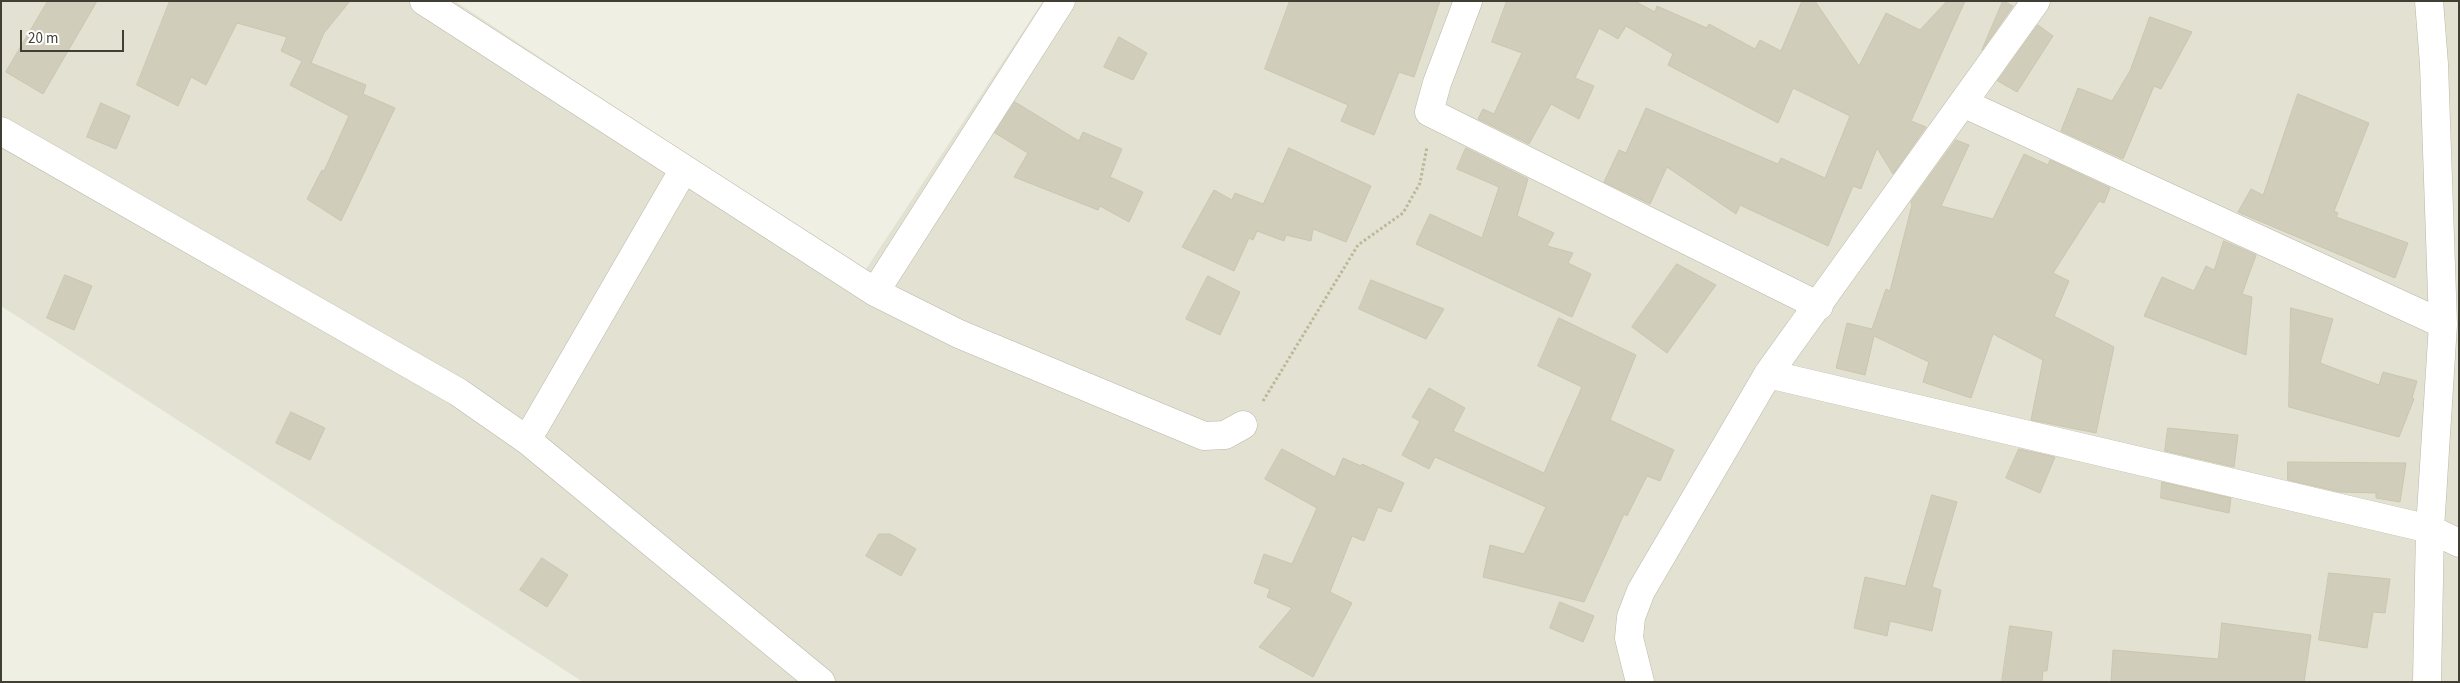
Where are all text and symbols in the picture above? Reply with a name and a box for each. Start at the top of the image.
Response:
scale bar [22,20,126,52]
text: 20 m [28,28,58,49]

